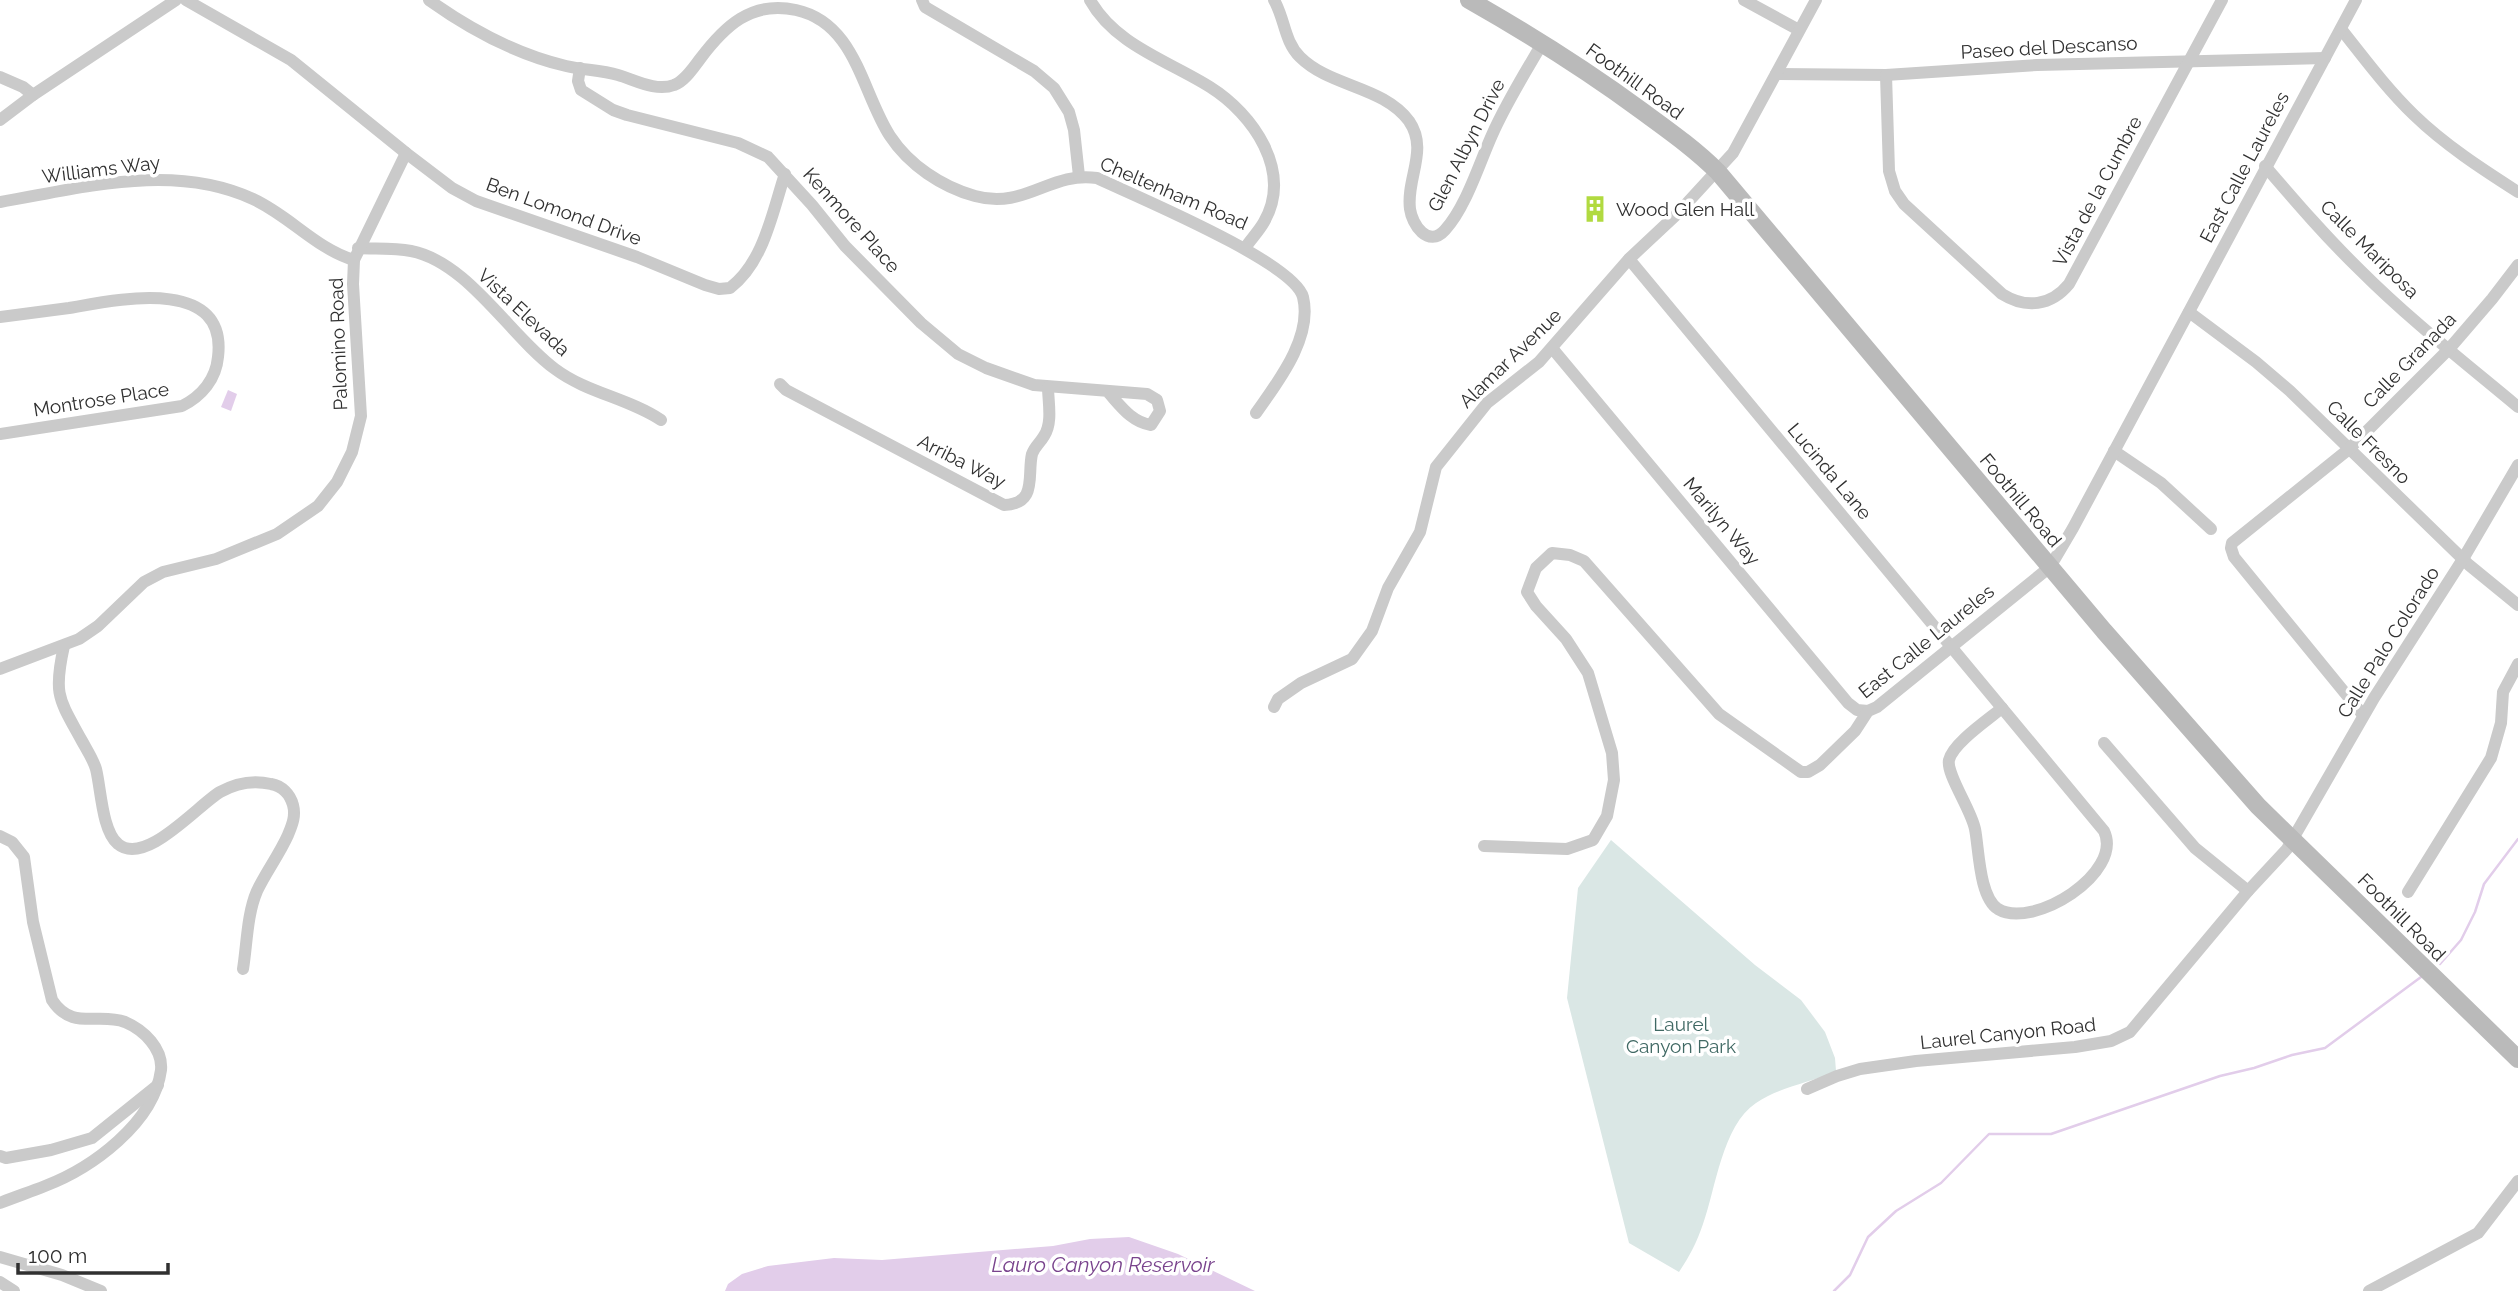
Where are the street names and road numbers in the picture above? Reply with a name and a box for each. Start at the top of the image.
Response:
street label: Paseo del Descanso [1960,31,2138,63]
street label: Foothill Road [1582,38,1688,124]
street label: Glen Albyn Drive [1423,75,1509,215]
street label: East Calle Laureles [2195,88,2293,246]
street label: Vista de la Cumbre [2048,112,2146,270]
street label: Williams Way [41,151,161,187]
street label: Cheltenham Road [1097,152,1251,234]
street label: Kenmore Place [799,163,905,277]
street label: Ben Lomond Drive [483,173,645,249]
street label: Calle Mariposa [2316,195,2424,303]
street label: Vista Elevada [473,264,575,360]
street label: Palomino Road [325,277,351,411]
street label: Alamar Avenue [1454,304,1566,412]
street label: Calle Granada [2358,308,2460,412]
street label: Montrose Place [32,377,170,421]
street label: Calle Fresno [2323,396,2415,488]
street label: Lucinda Lane [1783,418,1877,524]
street label: Arriba Way [914,429,1010,493]
street label: Foothill Road [1976,449,2066,551]
street label: Marilyn Way [1679,473,1765,569]
street label: Calle Palo Colorado [2333,562,2443,722]
street label: East Calle Laureles [1854,580,1998,702]
street label: Foothill Road [2354,869,2450,965]
street label: Laurel Canyon Road [1919,1013,2097,1053]

